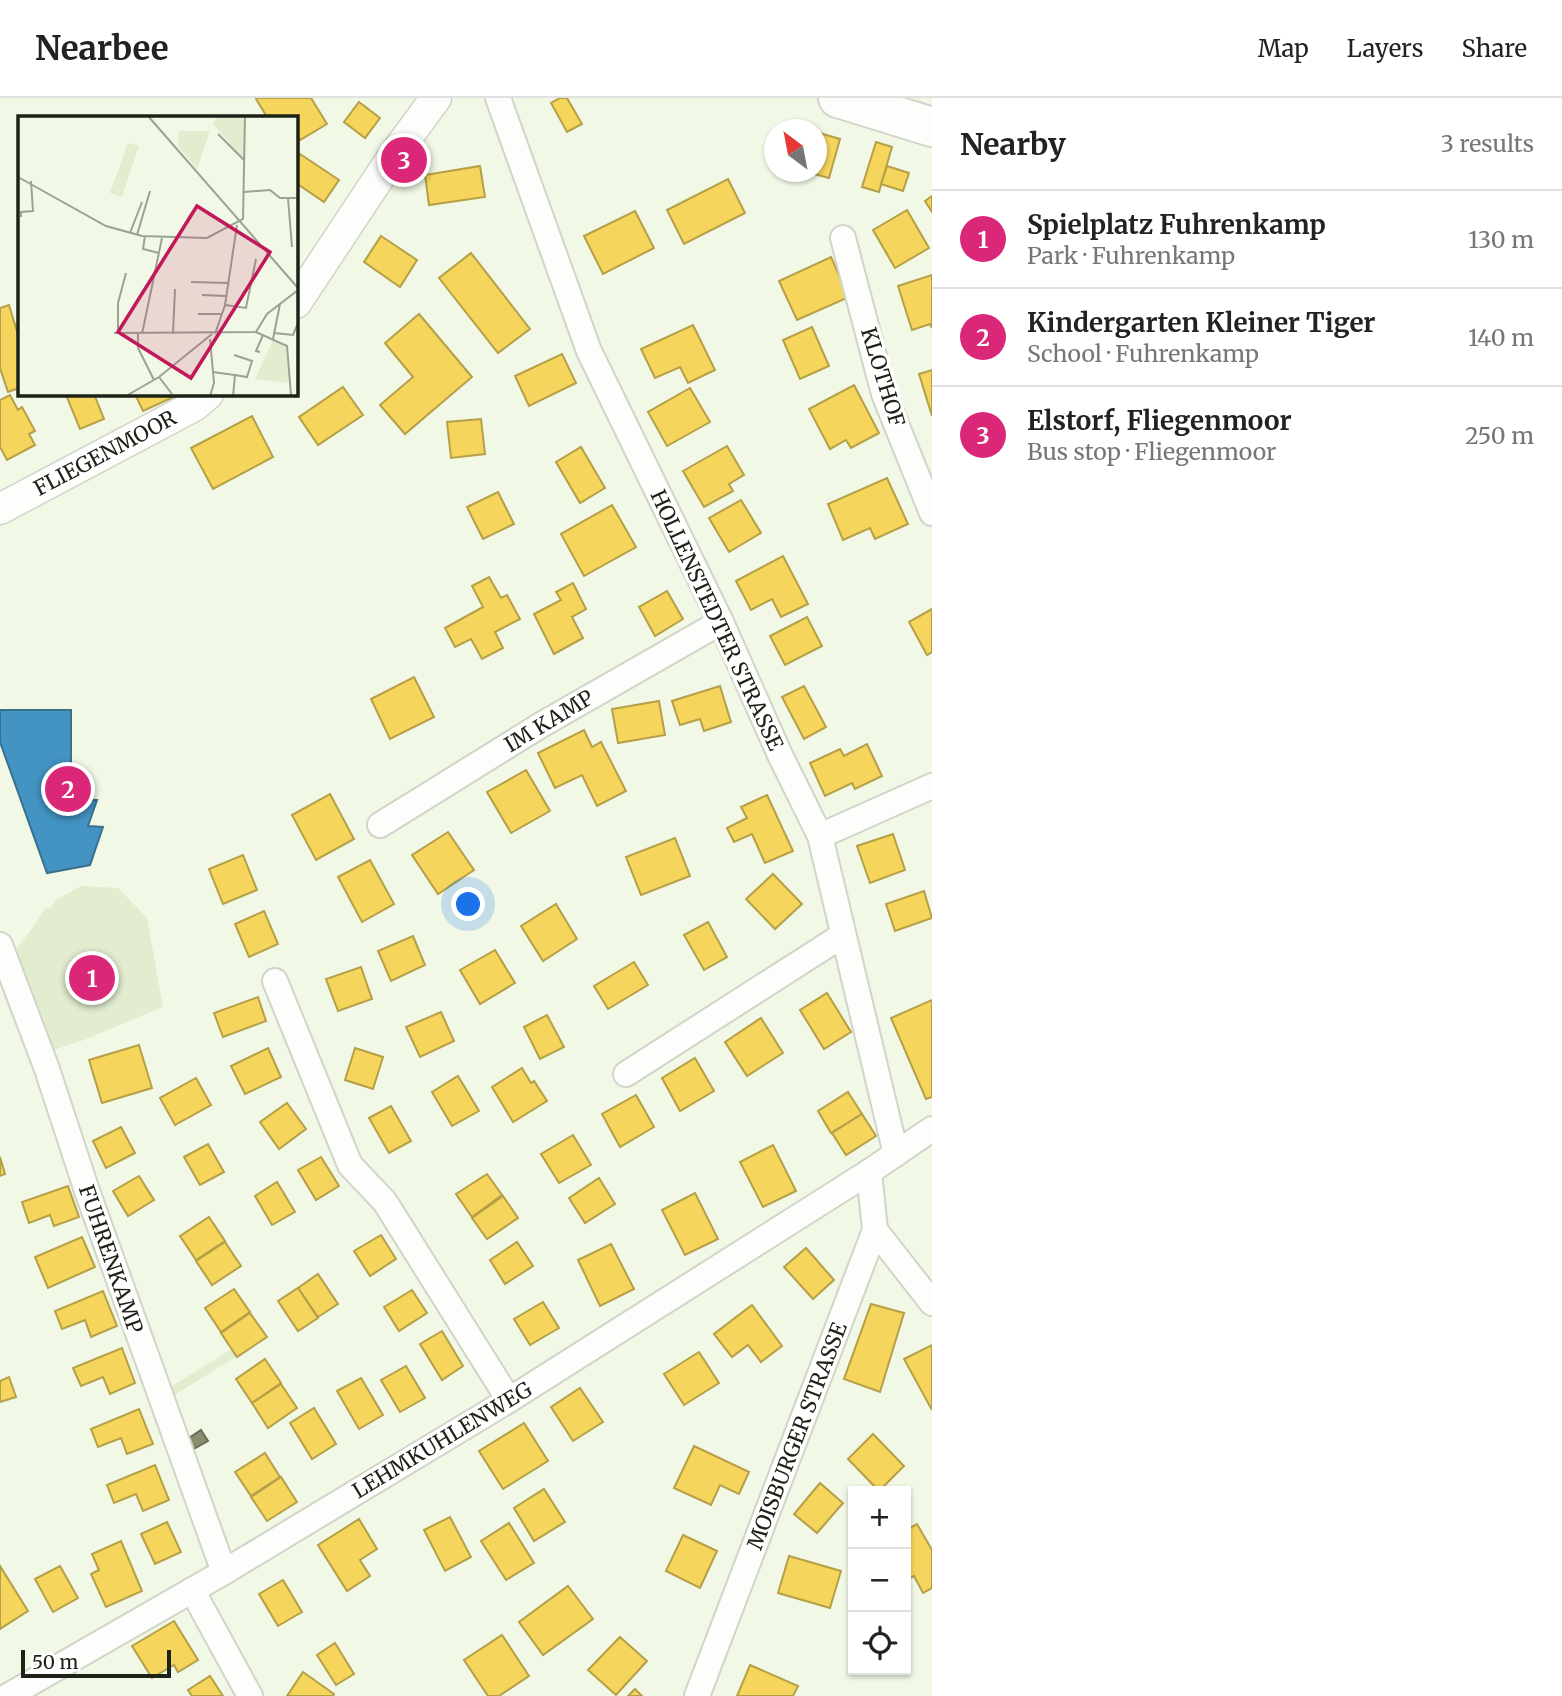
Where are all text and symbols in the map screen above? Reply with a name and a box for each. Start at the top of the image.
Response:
text: Nearbee [35,28,169,69]
text: Map [1258,33,1309,64]
text: Layers [1347,33,1423,64]
text: Share [1461,33,1527,64]
inset map [18,116,298,396]
north arrow [764,119,827,182]
text: Nearby [960,125,1066,163]
text: 3 results [1441,129,1534,158]
pin: 3 [381,134,427,186]
text: Spielplatz Fuhrenkamp [1027,208,1326,241]
text: 1 [978,225,988,254]
text: 130 m [1468,225,1534,254]
text: Park · Fuhrenkamp [1027,241,1235,270]
text: Kindergarten Kleiner Tiger [1027,306,1375,339]
text: 2 [976,323,990,352]
text: 140 m [1468,323,1534,352]
street label: KLOTHOF [855,324,911,430]
text: School · Fuhrenkamp [1027,339,1259,368]
street label: FLIEGENMOOR [29,404,181,502]
text: Elstorf, Fliegenmoor [1027,404,1291,437]
text: 3 [976,421,990,450]
text: 250 m [1465,421,1534,450]
text: Bus stop · Fliegenmoor [1027,437,1276,466]
street label: HOLLENSTEDTER STRASSE [645,485,790,755]
street label: IM KAMP [500,684,598,758]
pin: 2 [45,763,91,815]
your location [451,887,485,921]
pin: 1 [69,952,115,1004]
street label: FUHRENKAMP [73,1181,149,1337]
street label: MOISBURGER STRASSE [741,1318,853,1553]
street label: LEHMKUHLENWEG [347,1376,537,1504]
map controls [848,1486,911,1675]
button: + [848,1486,911,1549]
button: − [848,1549,911,1612]
button: locate [848,1612,911,1675]
scale bar [21,1647,172,1679]
text: 50 m [32,1650,78,1674]

